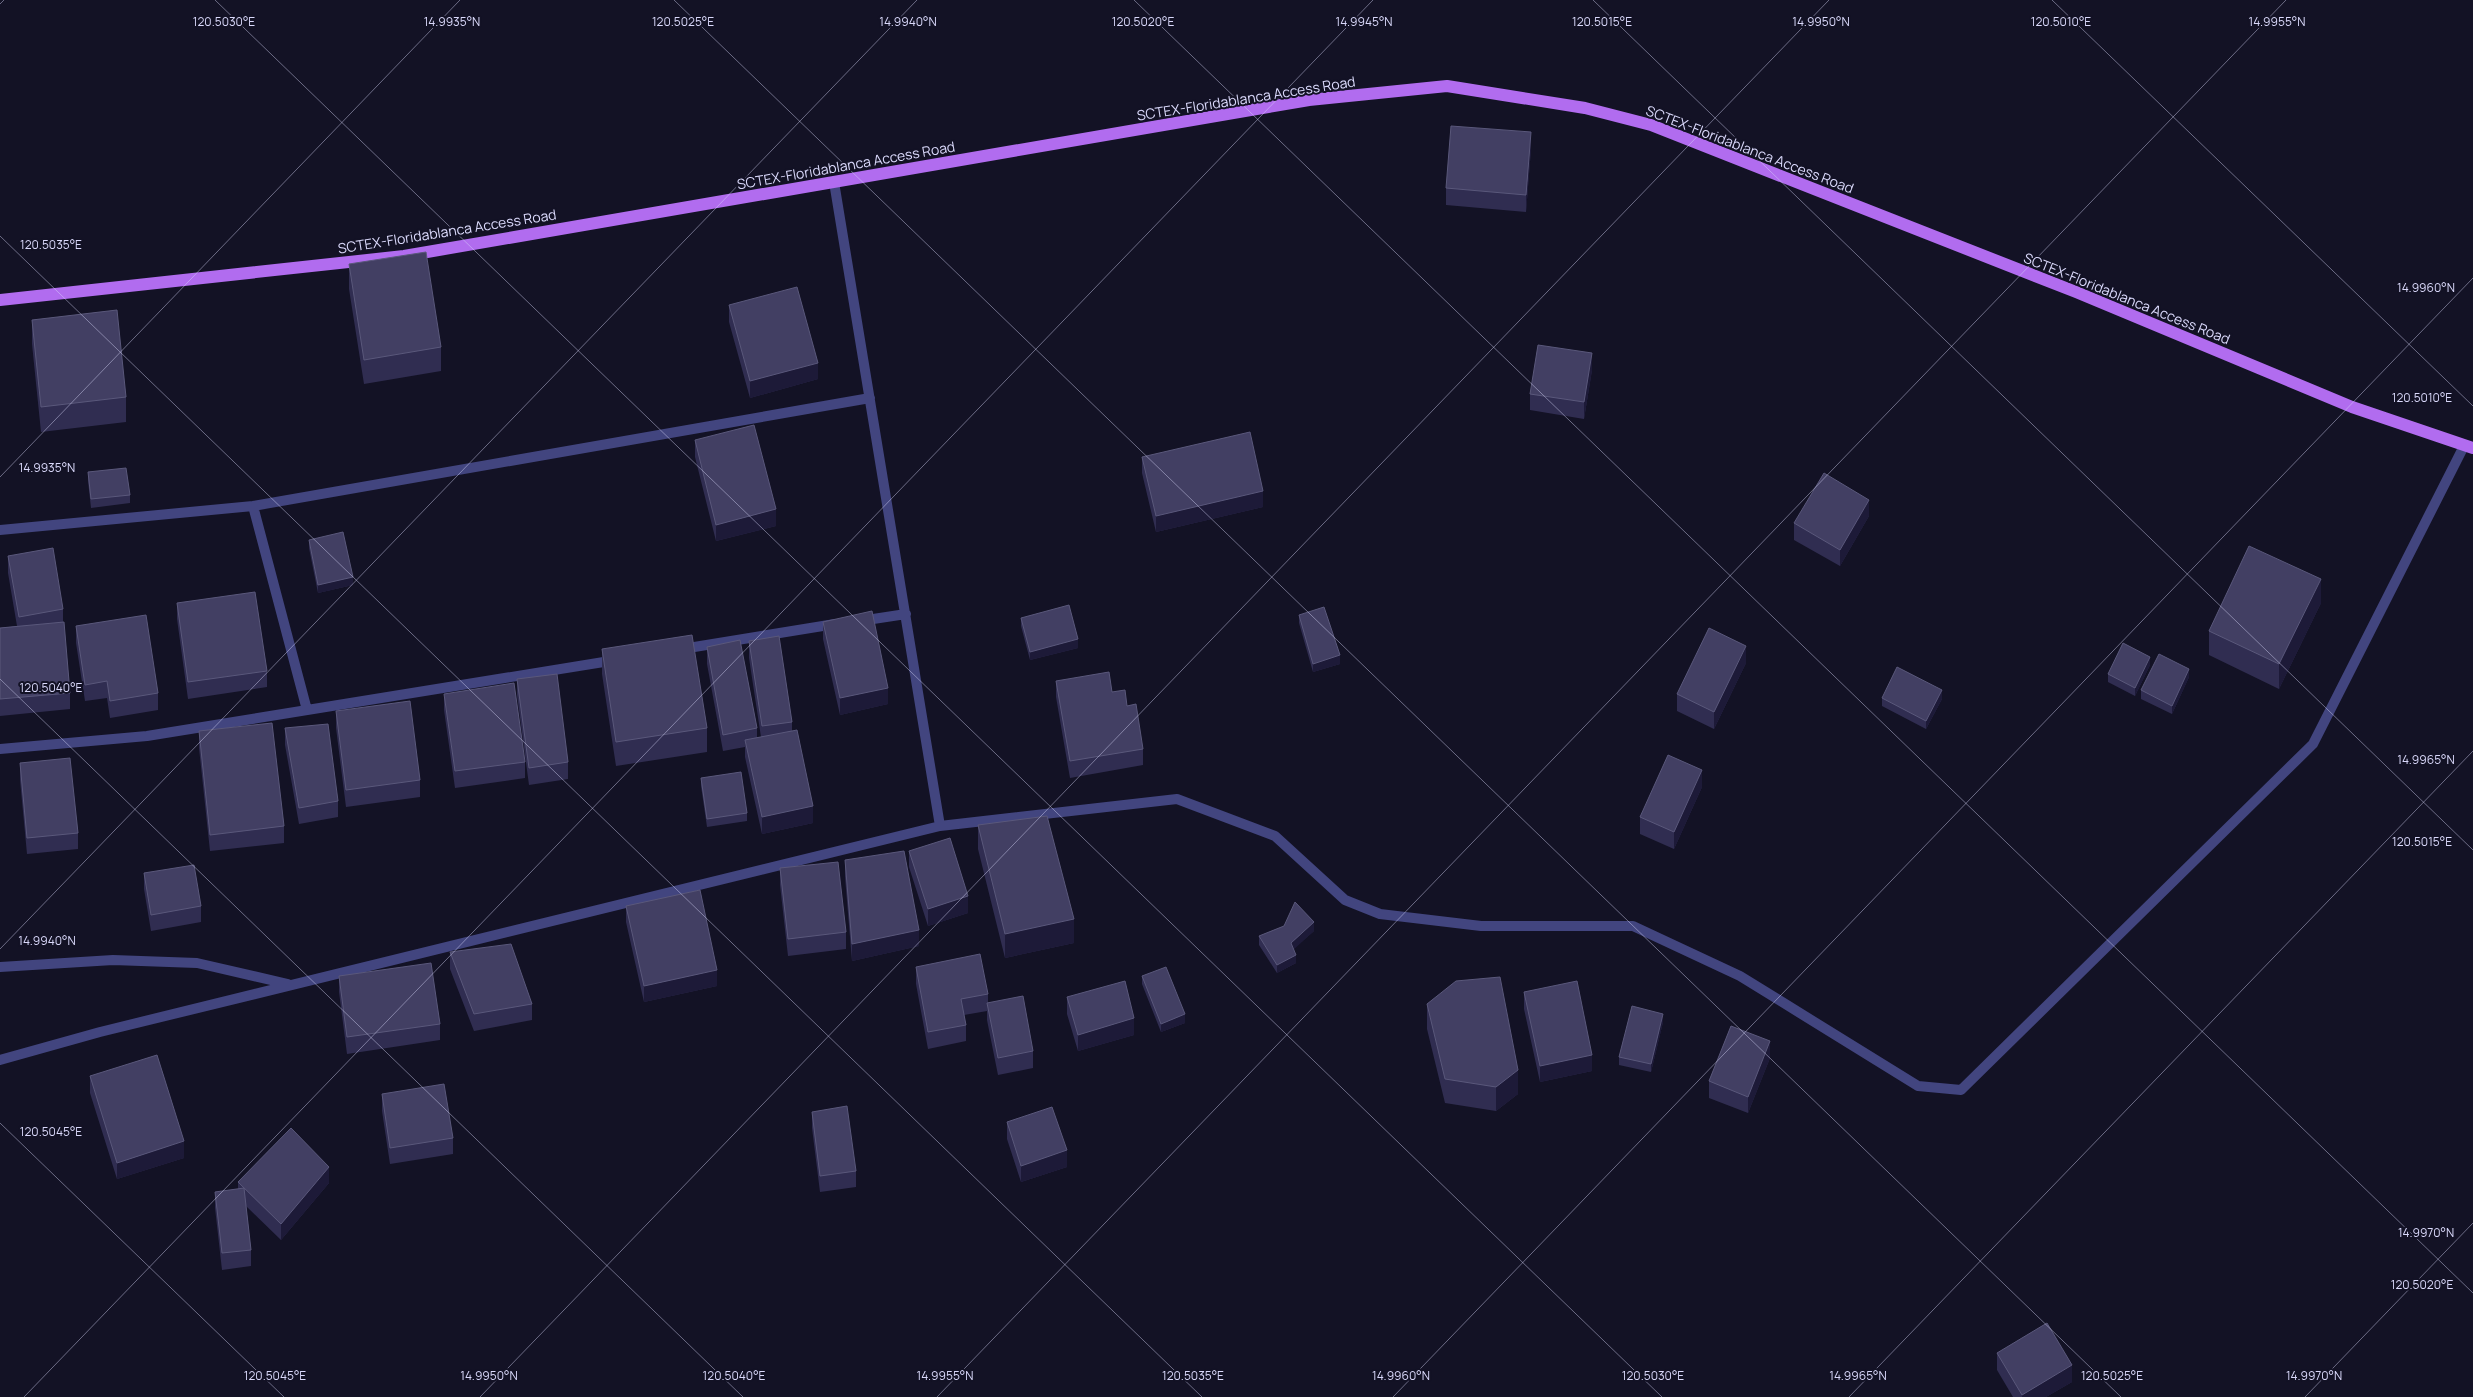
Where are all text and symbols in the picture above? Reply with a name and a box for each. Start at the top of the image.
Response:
text: 120.5030°E [193,13,255,30]
text: 14.9935°N [424,13,480,30]
text: 120.5025°E [652,13,714,30]
text: 14.9940°N [879,13,937,30]
text: 120.5020°E [1112,13,1174,30]
text: 14.9945°N [1335,13,1393,30]
text: 120.5015°E [1572,13,1632,30]
text: 14.9950°N [1792,13,1850,30]
text: 120.5010°E [2031,13,2091,30]
text: 14.9955°N [2249,13,2305,30]
street label: SCTEX-Floridablanca Access Road [1135,71,1357,125]
street label: SCTEX-Floridablanca Access Road [1643,101,1857,197]
street label: SCTEX-Floridablanca Access Road [736,136,956,194]
street label: SCTEX-Floridablanca Access Road [336,204,558,258]
text: 120.5035°E [20,236,82,253]
street label: SCTEX-Floridablanca Access Road [2021,248,2233,348]
text: 14.9960°N [2397,279,2455,296]
text: 120.5010°E [2392,389,2452,406]
text: 14.9935°N [19,459,75,476]
text: 120.5040°E [20,679,83,696]
text: 14.9965°N [2397,751,2455,768]
text: 120.5015°E [2392,833,2452,850]
text: 14.9940°N [18,932,76,949]
text: 120.5045°E [20,1123,82,1140]
text: 14.9970°N [2398,1224,2454,1241]
text: 120.5020°E [2391,1276,2453,1293]
text: 120.5045°E [244,1367,306,1384]
text: 14.9950°N [460,1367,518,1384]
text: 120.5040°E [703,1367,766,1384]
text: 14.9955°N [917,1367,973,1384]
text: 120.5035°E [1162,1367,1224,1384]
text: 14.9960°N [1372,1367,1430,1384]
text: 120.5030°E [1622,1367,1684,1384]
text: 14.9965°N [1829,1367,1887,1384]
text: 120.5025°E [2081,1367,2143,1384]
text: 14.9970°N [2286,1367,2342,1384]

